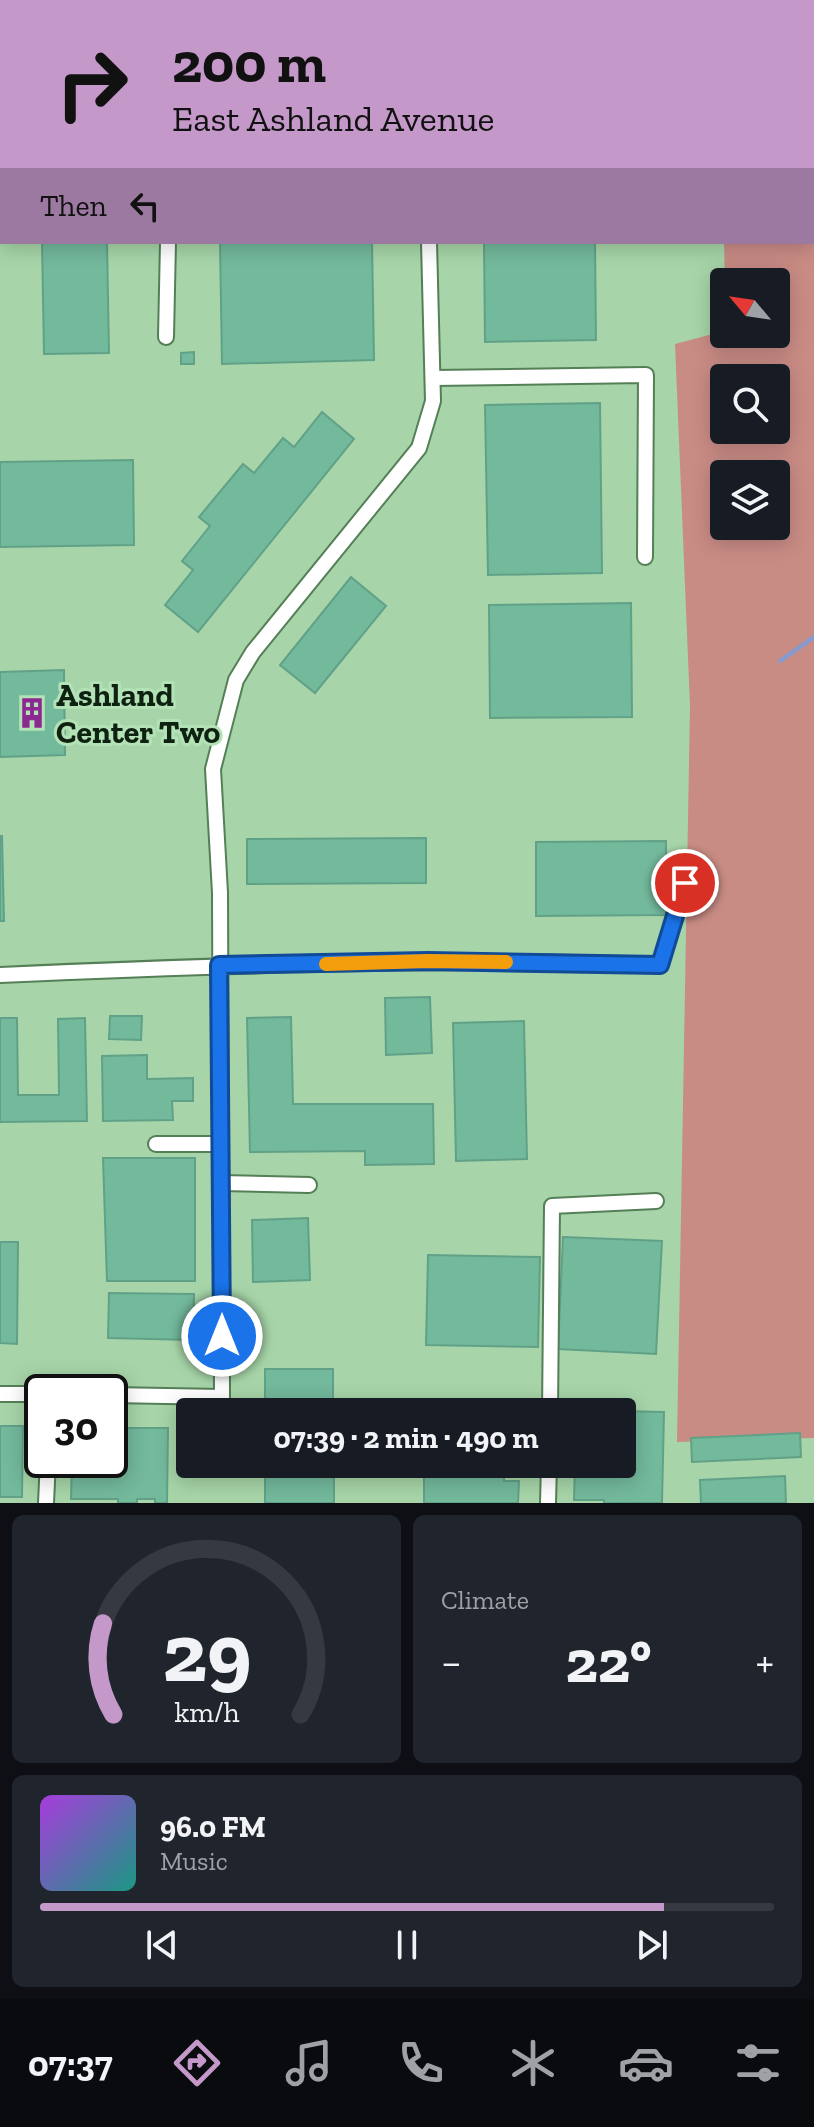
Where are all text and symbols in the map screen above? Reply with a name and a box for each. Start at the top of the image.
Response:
text: 200 m [172,29,326,96]
icon: right [40,32,144,136]
text: East Ashland Avenue [172,97,495,140]
icon: left [123,184,167,228]
text: Then [40,188,107,224]
north arrow [710,268,790,348]
map controls [710,268,790,540]
button: search [710,364,790,444]
button: layers [710,460,790,540]
place label: Ashland Center Two [56,676,221,751]
building icon: Ashland Center Two [15,696,49,730]
pin [651,849,719,917]
icon: arrive [663,861,707,905]
position arrow [180,1294,264,1378]
speed limit sign: 30 [24,1374,128,1478]
text: 07:39 · 2 min · 490 m [274,1420,538,1456]
text: Climate [441,1584,529,1616]
text: 29 [162,1602,251,1702]
text: 22° [565,1625,652,1697]
text: − [441,1635,462,1688]
text: + [755,1635,774,1688]
text: km/h [174,1695,239,1729]
text: 96.0 FM [160,1809,266,1845]
text: Music [160,1845,228,1877]
icon: previous [140,1923,184,1967]
icon: pause [385,1923,429,1967]
icon: next [630,1923,674,1967]
icon: directions [169,2035,225,2091]
icon: music [281,2035,337,2091]
icon: phone [393,2035,449,2091]
icon: climate [505,2035,561,2091]
icon: car [618,2035,674,2091]
icon: filters [730,2035,786,2091]
text: 07:37 [28,2042,113,2085]

